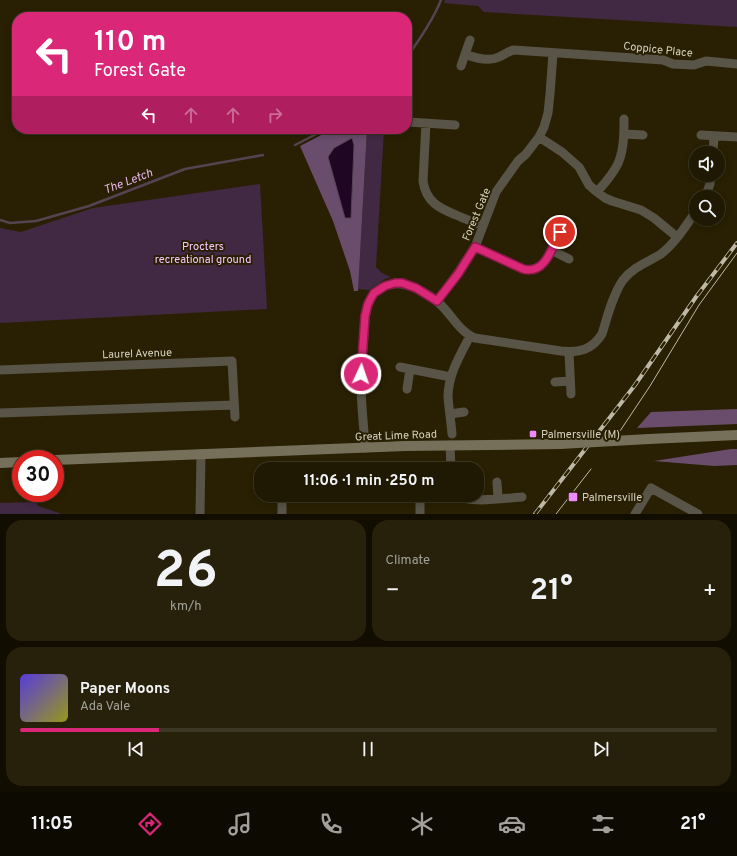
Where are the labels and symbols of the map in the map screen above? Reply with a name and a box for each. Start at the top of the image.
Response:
street label: Coppice Place [622,39,693,61]
water label: The Letch [102,165,156,199]
street label: Forest Gate [460,186,494,243]
pin [543,215,577,249]
park label: Procters recreational ground [155,240,251,267]
street label: Laurel Avenue [102,346,172,362]
position arrow [340,353,382,395]
street label: Great Lime Road [355,428,437,444]
place label: Palmersville (M) [541,428,620,442]
marker: Palmersville (M) [528,429,538,439]
speed limit sign: 30 [12,450,64,502]
marker: Palmersville [567,491,579,503]
place label: Palmersville [582,491,642,505]

